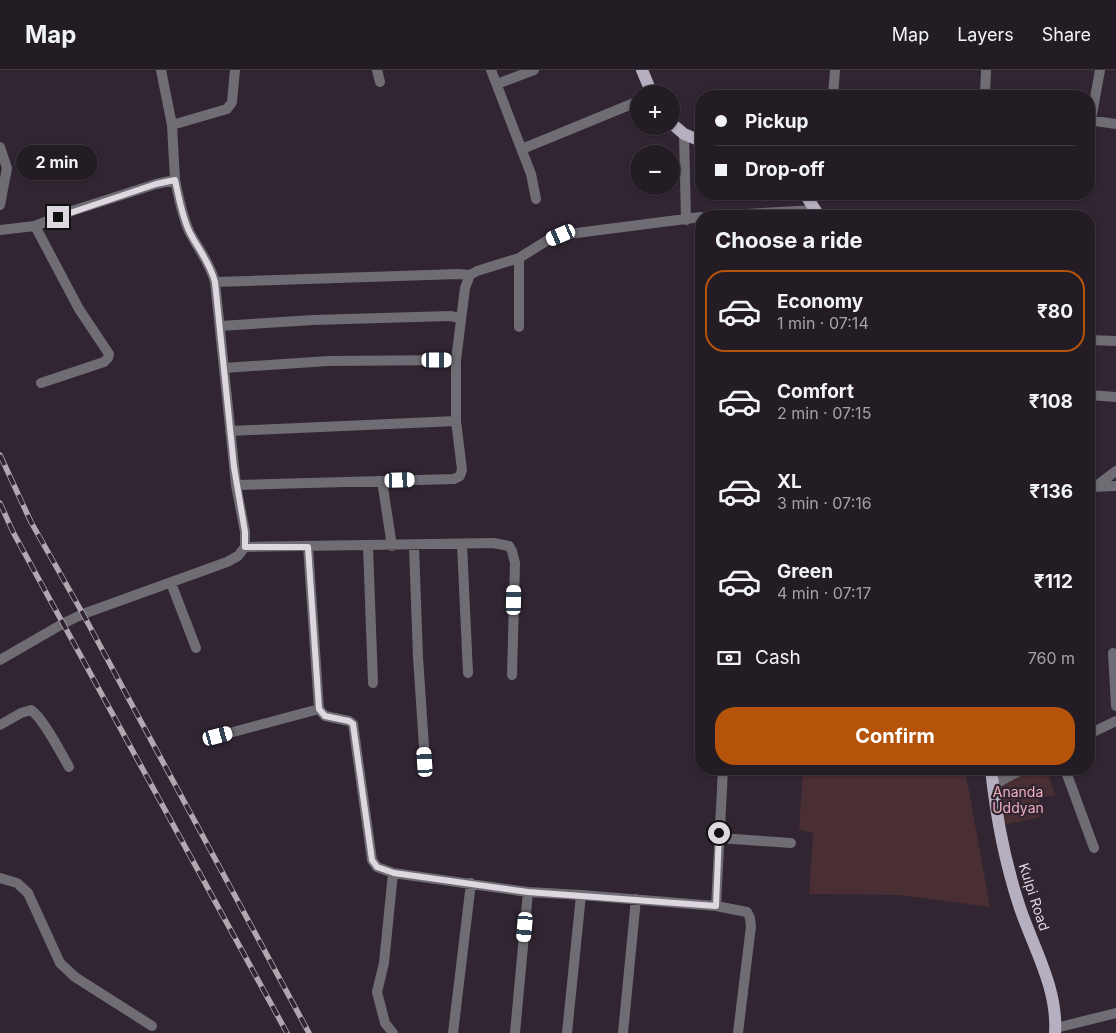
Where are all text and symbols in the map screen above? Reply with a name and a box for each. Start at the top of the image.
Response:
text: Map [25,20,76,49]
text: Map [892,24,929,45]
text: Layers [957,24,1014,45]
text: Share [1042,24,1091,45]
map controls [630,85,680,195]
button: + [630,85,680,135]
text: Pickup [745,110,808,133]
callout: 2 min [17,144,99,180]
button: − [630,145,680,195]
text: 2 min [36,152,78,172]
text: Drop-off [745,158,825,181]
route end [47,206,69,228]
car [544,222,577,248]
text: Choose a ride [715,227,863,253]
icon: car [717,289,762,334]
text: Economy [777,290,863,313]
text: ₹80 [1037,300,1073,323]
text: 1 min · 07:14 [777,313,869,333]
car [422,353,452,368]
icon: car [717,379,762,424]
text: Comfort [777,380,854,403]
text: ₹108 [1029,390,1073,413]
text: 2 min · 07:15 [777,403,871,423]
icon: car [717,469,762,514]
text: XL [777,470,802,493]
car [384,472,415,488]
text: ₹136 [1029,480,1073,503]
text: 3 min · 07:16 [777,493,872,513]
icon: car [717,559,762,604]
text: Green [777,560,833,583]
text: ₹112 [1034,570,1073,593]
text: 4 min · 07:17 [777,583,871,603]
car [506,585,521,615]
icon: cash [715,644,743,672]
text: Cash [755,646,801,669]
text: 760 m [1028,648,1075,668]
button: Confirm [715,707,1075,765]
car [201,725,234,747]
car [416,747,433,777]
park label: Ananda Uddyan [992,783,1044,816]
route start [708,822,730,844]
street label: Kulpi Road [1016,861,1053,933]
car [516,911,533,943]

